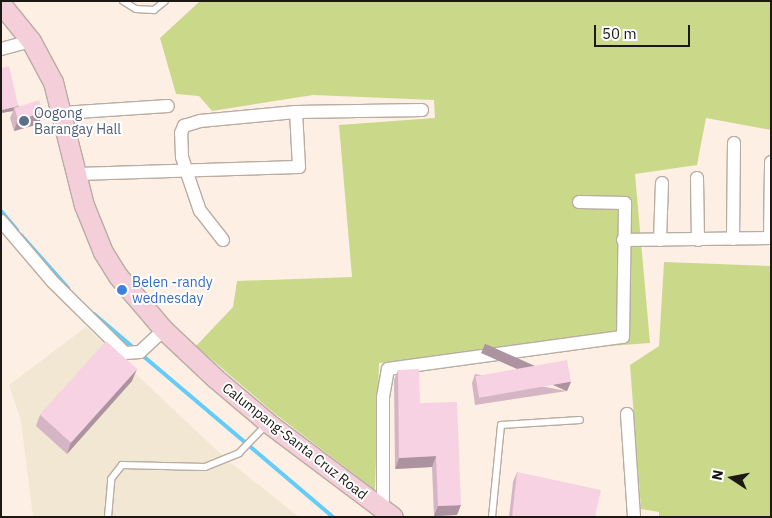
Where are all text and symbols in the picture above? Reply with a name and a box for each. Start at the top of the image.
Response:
scale bar [597,15,693,47]
text: 50 m [602,24,637,43]
place label: Oogong Barangay Hall [34,105,121,138]
marker: Oogong Barangay Hall [18,115,30,127]
place label: Belen -randy wednesday [132,274,213,306]
marker: Belen -randy wednesday [116,284,128,296]
street label: Calumpang-Santa Cruz Road [219,379,371,503]
north arrow [707,453,757,503]
text: N [707,468,727,482]

